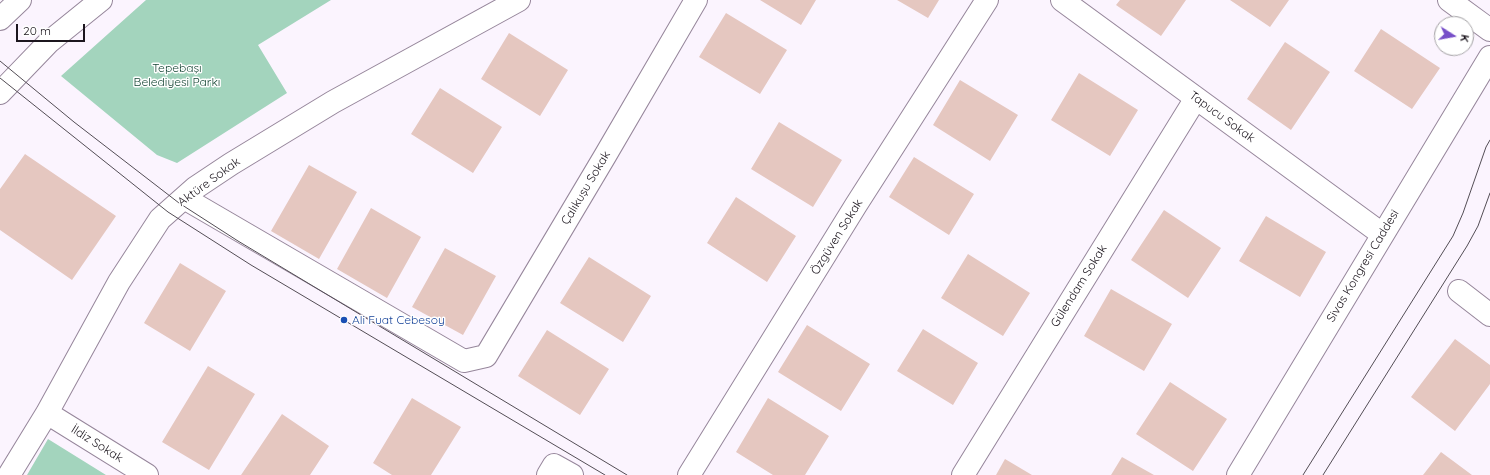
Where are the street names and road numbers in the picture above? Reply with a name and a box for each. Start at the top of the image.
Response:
street label: Tapucu Sokak [1186,88,1258,146]
street label: Çalıkuşu Sokak [558,149,614,227]
street label: Aktüre Sokak [175,155,243,209]
street label: Özgüven Sokak [808,197,866,277]
street label: Sivas Kongresi Caddesi [1324,207,1402,325]
street label: Gülendam Sokak [1048,242,1110,330]
street label: İldiz Sokak [68,422,126,466]

